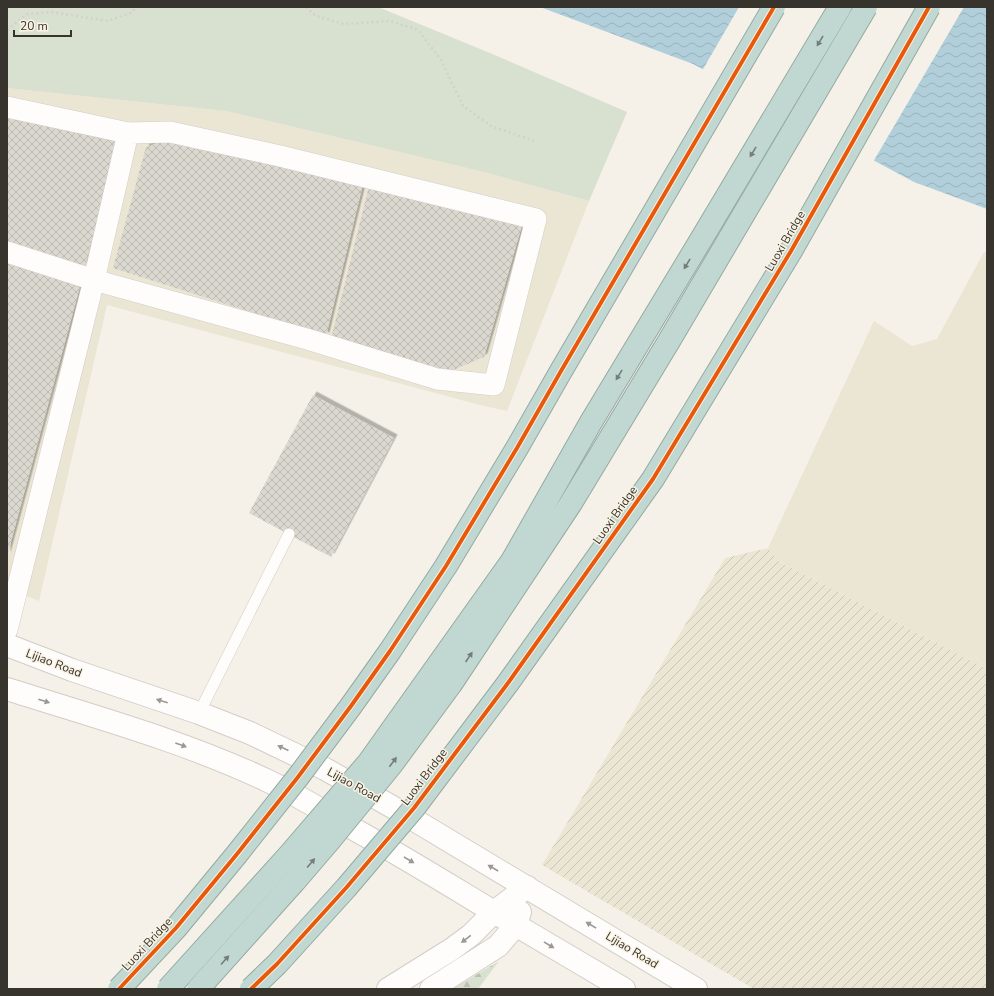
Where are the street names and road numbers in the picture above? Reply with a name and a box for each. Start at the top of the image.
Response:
street label: Luoxi Bridge [761,208,809,274]
street label: Luoxi Bridge [589,483,641,547]
street label: Lijiao Road [24,645,84,681]
street label: Luoxi Bridge [397,745,451,809]
street label: Lijiao Road [324,764,384,806]
street label: Luoxi Bridge [118,914,176,974]
street label: Lijiao Road [603,928,661,972]

